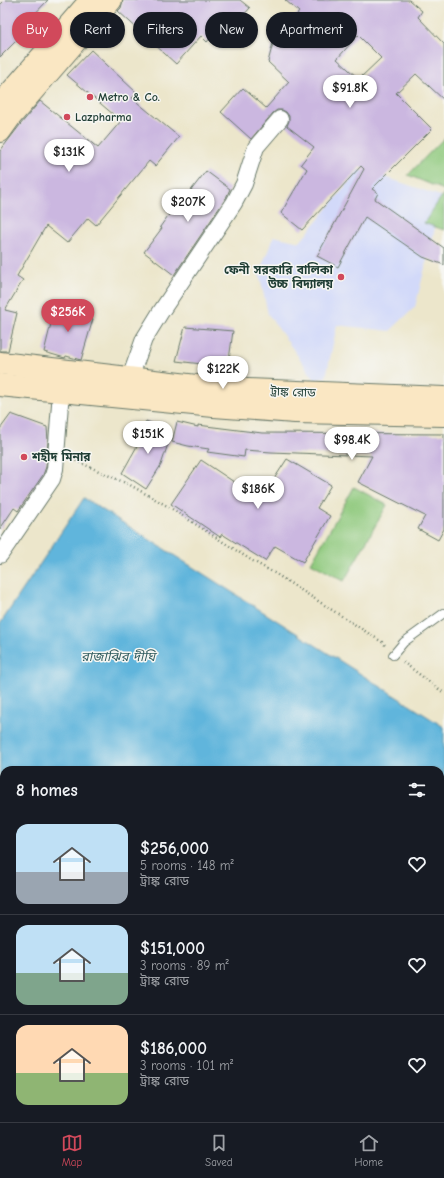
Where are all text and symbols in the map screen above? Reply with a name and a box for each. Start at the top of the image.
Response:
chip: Buy [12,12,62,48]
chip: Rent [70,12,125,48]
chip: Filters [133,12,197,48]
chip: New [205,12,258,48]
chip: Apartment [266,12,357,48]
pin: $91.8K [317,75,383,109]
text: $91.8K [332,80,368,95]
place label: Metro & Co. [98,90,160,104]
marker: Metro & Co. [85,92,95,102]
place label: Lazpharma [75,110,132,124]
marker: Lazpharma [62,112,72,122]
pin: $131K [41,139,97,173]
text: $131K [53,144,85,159]
pin: $207K [160,189,216,223]
text: $207K [171,194,205,209]
place label: ফেনী সরকারি বালিকা উচ্চ বিদ্যালয় [224,262,334,291]
marker: ফেনী সরকারি বালিকা উচ্চ বিদ্যালয় [336,272,346,282]
pin: $256K [40,299,96,333]
text: $256K [50,304,86,319]
pin: $122K [195,356,251,390]
text: $122K [206,361,240,376]
street label: ট্রাঙ্ক রোড [269,383,316,400]
pin: $151K [120,421,176,455]
text: $151K [132,426,164,441]
pin: $98.4K [319,427,385,461]
text: $98.4K [333,432,371,447]
place label: শহীদ মিনার [31,449,91,464]
marker: শহীদ মিনার [19,452,29,462]
pin: $186K [230,476,286,510]
text: $186K [241,481,275,496]
water label: রাজাঝির দীঘি [81,649,158,664]
icon: filters [406,779,428,801]
text: 8 homes [16,781,78,800]
text: $256,000 [140,839,209,858]
icon: home [48,840,96,888]
icon: heart [406,853,428,875]
text: 5 rooms · 148 m² [140,858,234,873]
text: ট্রাঙ্ক রোড [140,873,189,888]
text: $151,000 [140,939,205,958]
icon: home [48,941,96,989]
icon: heart [406,954,428,976]
text: 3 rooms · 89 m² [140,958,229,973]
text: ট্রাঙ্ক রোড [140,973,189,988]
text: $186,000 [140,1039,207,1058]
icon: home [48,1041,96,1089]
icon: heart [406,1054,428,1076]
text: 3 rooms · 101 m² [140,1058,233,1073]
text: ট্রাঙ্ক রোড [140,1073,189,1088]
tab: Map [61,1132,83,1169]
tab: Saved [205,1132,233,1169]
tab: Home [355,1132,383,1169]

